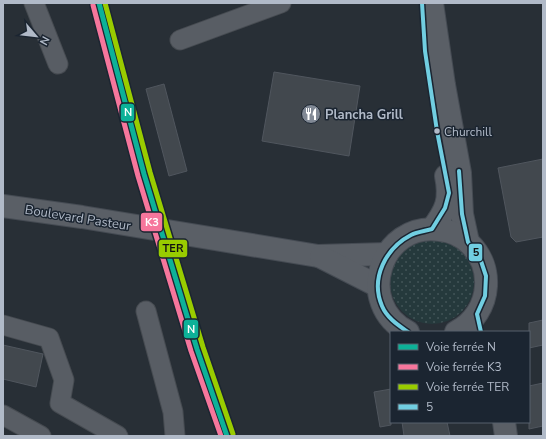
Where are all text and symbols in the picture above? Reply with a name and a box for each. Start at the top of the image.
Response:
north arrow [16,16,56,56]
text: N [36,33,53,48]
line badge: N [120,103,135,122]
restaurant icon: Plancha Grill [300,103,322,125]
text: N [124,105,132,120]
place label: Plancha Grill [325,106,404,124]
place label: Churchill [444,124,493,140]
marker: Churchill [432,126,442,136]
street label: Boulevard Pasteur [23,201,133,235]
line badge: K3 [140,212,163,232]
text: K3 [145,215,159,230]
line badge: TER [158,239,188,258]
text: TER [163,241,184,256]
line badge: 5 [468,243,483,262]
text: 5 [473,245,480,260]
line badge: N [183,319,199,339]
text: N [187,322,195,337]
legend [390,331,530,423]
text: Voie ferrée N [425,339,496,355]
text: Voie ferrée K3 [425,359,502,375]
text: Voie ferrée TER [425,379,509,395]
text: 5 [426,399,433,415]

